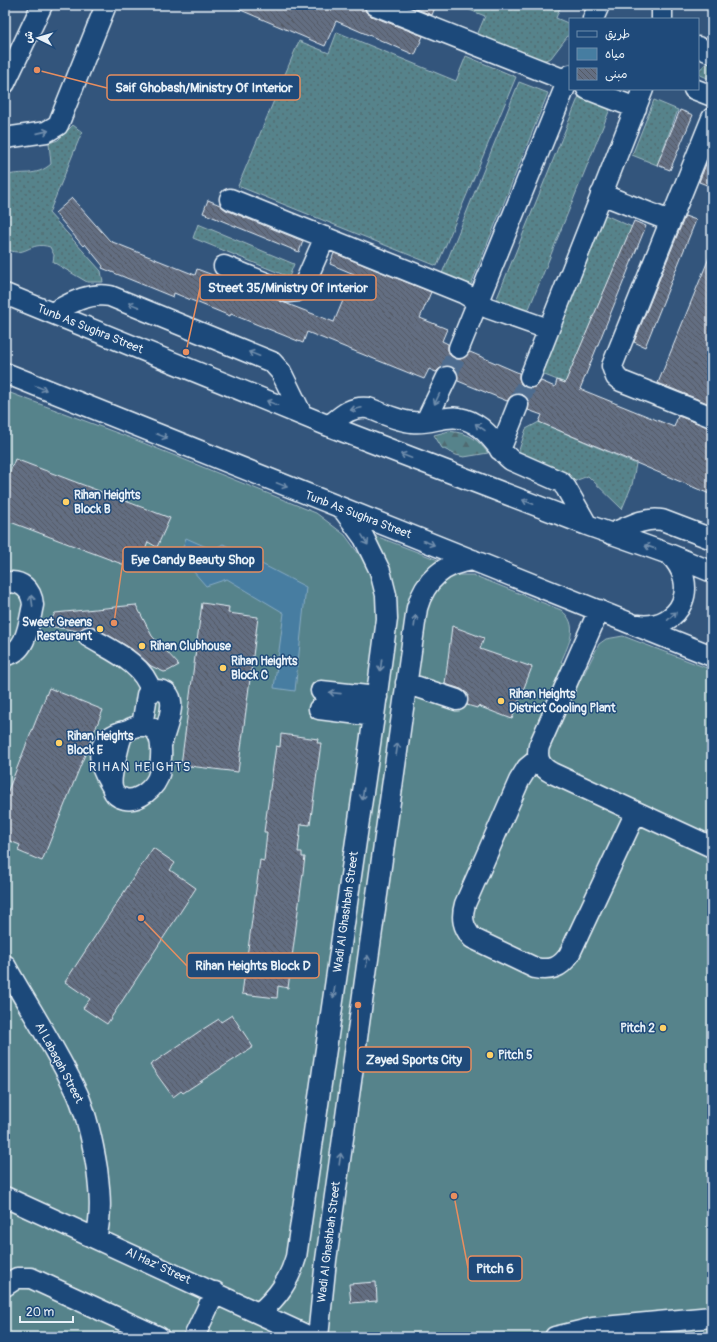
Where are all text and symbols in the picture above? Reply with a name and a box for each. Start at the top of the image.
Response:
north arrow [18,18,58,58]
legend [569,18,699,90]
text: طريق [605,27,630,42]
text: ش [22,31,36,44]
text: مياه [605,47,625,62]
text: مبنى [605,67,628,82]
callout: Saif Ghobash/Ministry Of Interior [107,75,300,100]
text: Saif Ghobash/Ministry Of Interior [115,80,293,96]
one-way arrow [37,127,50,135]
callout: Street 35/Ministry Of Interior [200,275,376,300]
text: Street 35/Ministry Of Interior [208,280,368,296]
street label: Tunb As Sughra Street [35,301,145,357]
one-way arrow [128,301,140,309]
one-way arrow [248,350,260,358]
one-way arrow [35,385,47,392]
one-way arrow [433,393,440,405]
one-way arrow [267,399,279,406]
one-way arrow [349,405,362,413]
one-way arrow [475,423,486,431]
one-way arrow [155,433,167,441]
one-way arrow [401,451,413,459]
one-way arrow [276,482,288,489]
place label: Rihan Heights Block B [74,488,141,517]
street label: Tunb As Sughra Street [302,488,414,542]
marker: Rihan Heights Block B [61,497,71,507]
one-way arrow [522,498,534,506]
one-way arrow [361,534,369,546]
one-way arrow [423,539,435,547]
one-way arrow [644,543,656,551]
callout: Eye Candy Beauty Shop [123,547,263,572]
text: Eye Candy Beauty Shop [131,552,255,568]
one-way arrow [28,594,36,607]
one-way arrow [667,611,677,621]
place label: Sweet Greens Restaurant [22,615,93,644]
one-way arrow [411,615,419,628]
marker: Sweet Greens Restaurant [95,624,105,634]
place label: Rihan Clubhouse [150,639,232,654]
marker: Rihan Clubhouse [137,641,147,651]
place label: Rihan Heights Block C [231,654,298,683]
one-way arrow [377,658,385,671]
marker: Rihan Heights Block C [218,663,228,673]
place label: Rihan Heights District Cooling Plant [509,687,617,716]
one-way arrow [329,689,342,696]
marker: Rihan Heights District Cooling Plant [496,696,506,706]
place label: Rihan Heights Block E [67,729,134,758]
marker: Rihan Heights Block E [54,738,64,748]
one-way arrow [393,743,401,756]
district label: RIHAN HEIGHTS [89,759,191,775]
one-way arrow [359,787,367,800]
street label: Wadi Al Ghashbah Street [330,850,362,974]
callout: Rihan Heights Block D [187,953,319,978]
one-way arrow [363,955,371,968]
text: Rihan Heights Block D [195,958,311,974]
one-way arrow [330,985,338,998]
street label: Al Labaqah Street [31,1020,87,1106]
place label: Pitch 2 [620,1021,655,1036]
marker: Pitch 2 [658,1023,668,1033]
callout: Zayed Sports City [358,1047,471,1072]
place label: Pitch 5 [498,1048,533,1063]
marker: Pitch 5 [485,1050,495,1060]
text: Zayed Sports City [366,1052,463,1068]
one-way arrow [336,1153,344,1166]
street label: Wadi Al Ghashbah Street [314,1180,344,1304]
street label: Al Haz' Street [123,1244,193,1288]
callout: Pitch 6 [468,1256,522,1281]
text: Pitch 6 [476,1261,514,1277]
scale bar [20,1298,73,1324]
text: 20 m [26,1305,55,1320]

